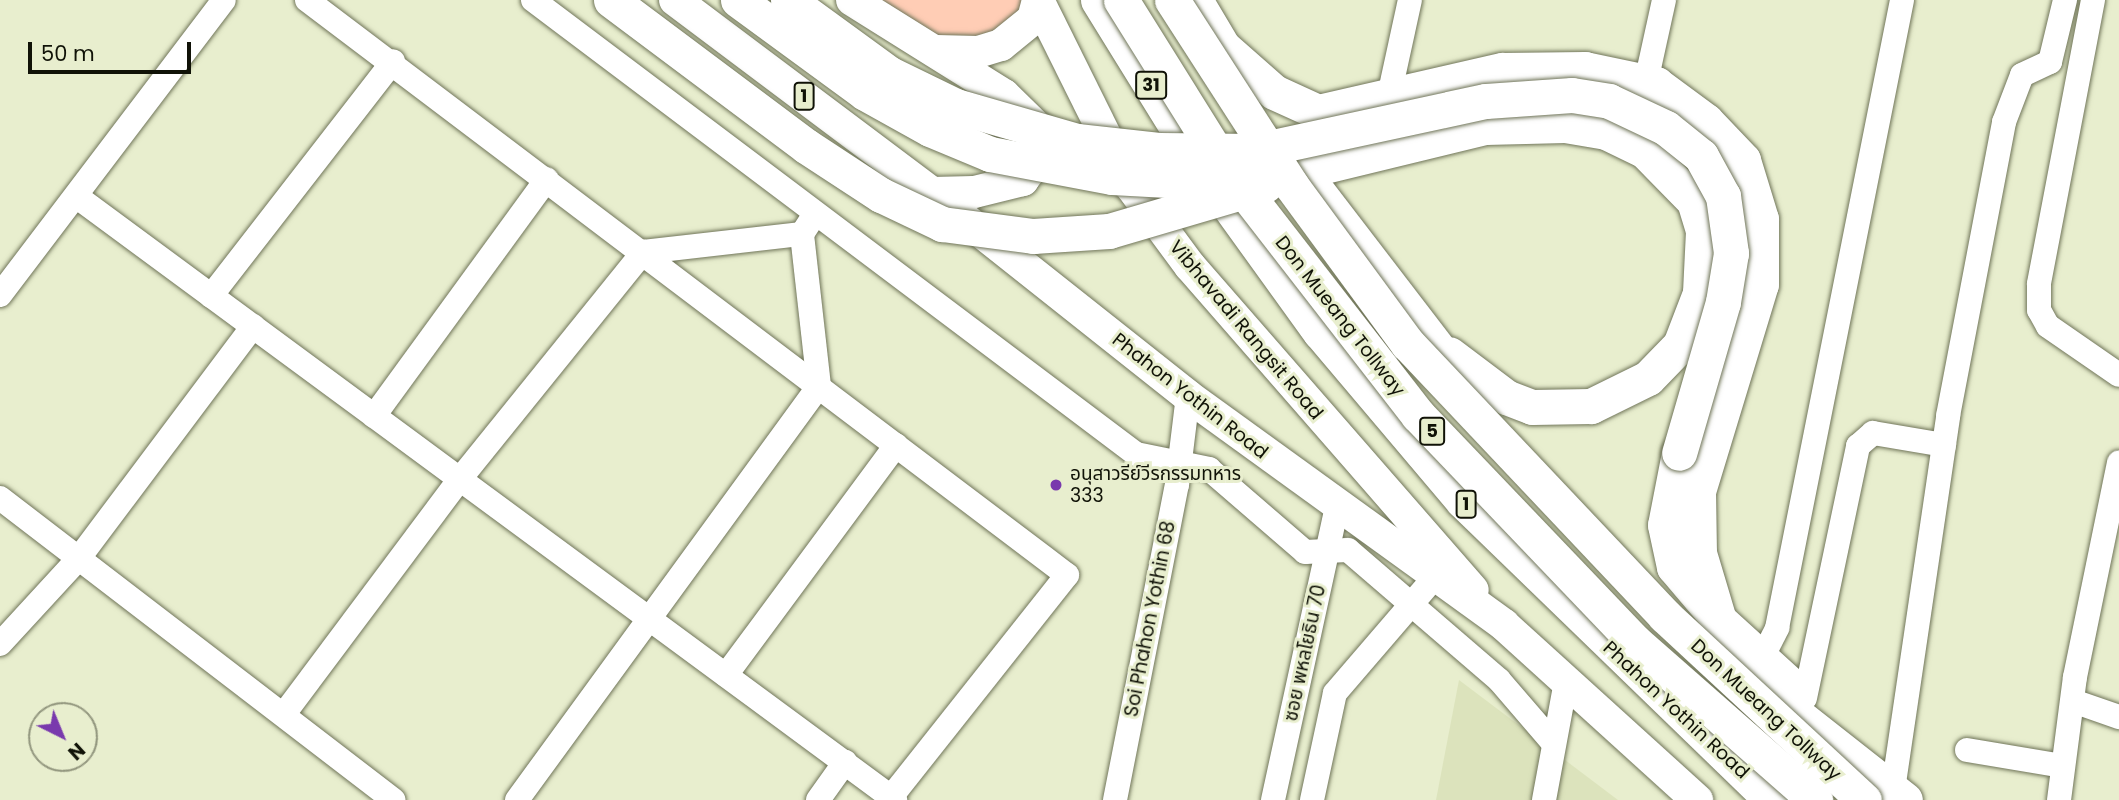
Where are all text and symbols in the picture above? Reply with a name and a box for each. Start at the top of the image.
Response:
scale bar [32,28,194,72]
text: 50 m [41,39,95,68]
road number: 31 [1134,70,1168,100]
road number: 1 [794,82,814,110]
street label: Don Mueang Tollway [1270,231,1410,401]
street label: Vibhavadi Rangsit Road [1164,236,1328,424]
street label: Phahon Yothin Road [1108,328,1272,464]
road number: 5 [1418,416,1446,446]
place label: อนุสาวรีย์วีรกรรมทหาร 333 [1070,463,1241,507]
marker: อนุสาวรีย์วีรกรรมทหาร 333 [1048,477,1064,493]
road number: 1 [1456,490,1476,518]
street label: Soi Phahon Yothin 68 [1120,519,1180,719]
street label: ซอย พหลโยธิน 70 [1279,583,1331,723]
street label: Don Mueang Tollway [1686,635,1846,785]
street label: Phahon Yothin Road [1598,636,1754,784]
north arrow [28,702,98,772]
text: N [62,737,91,766]

